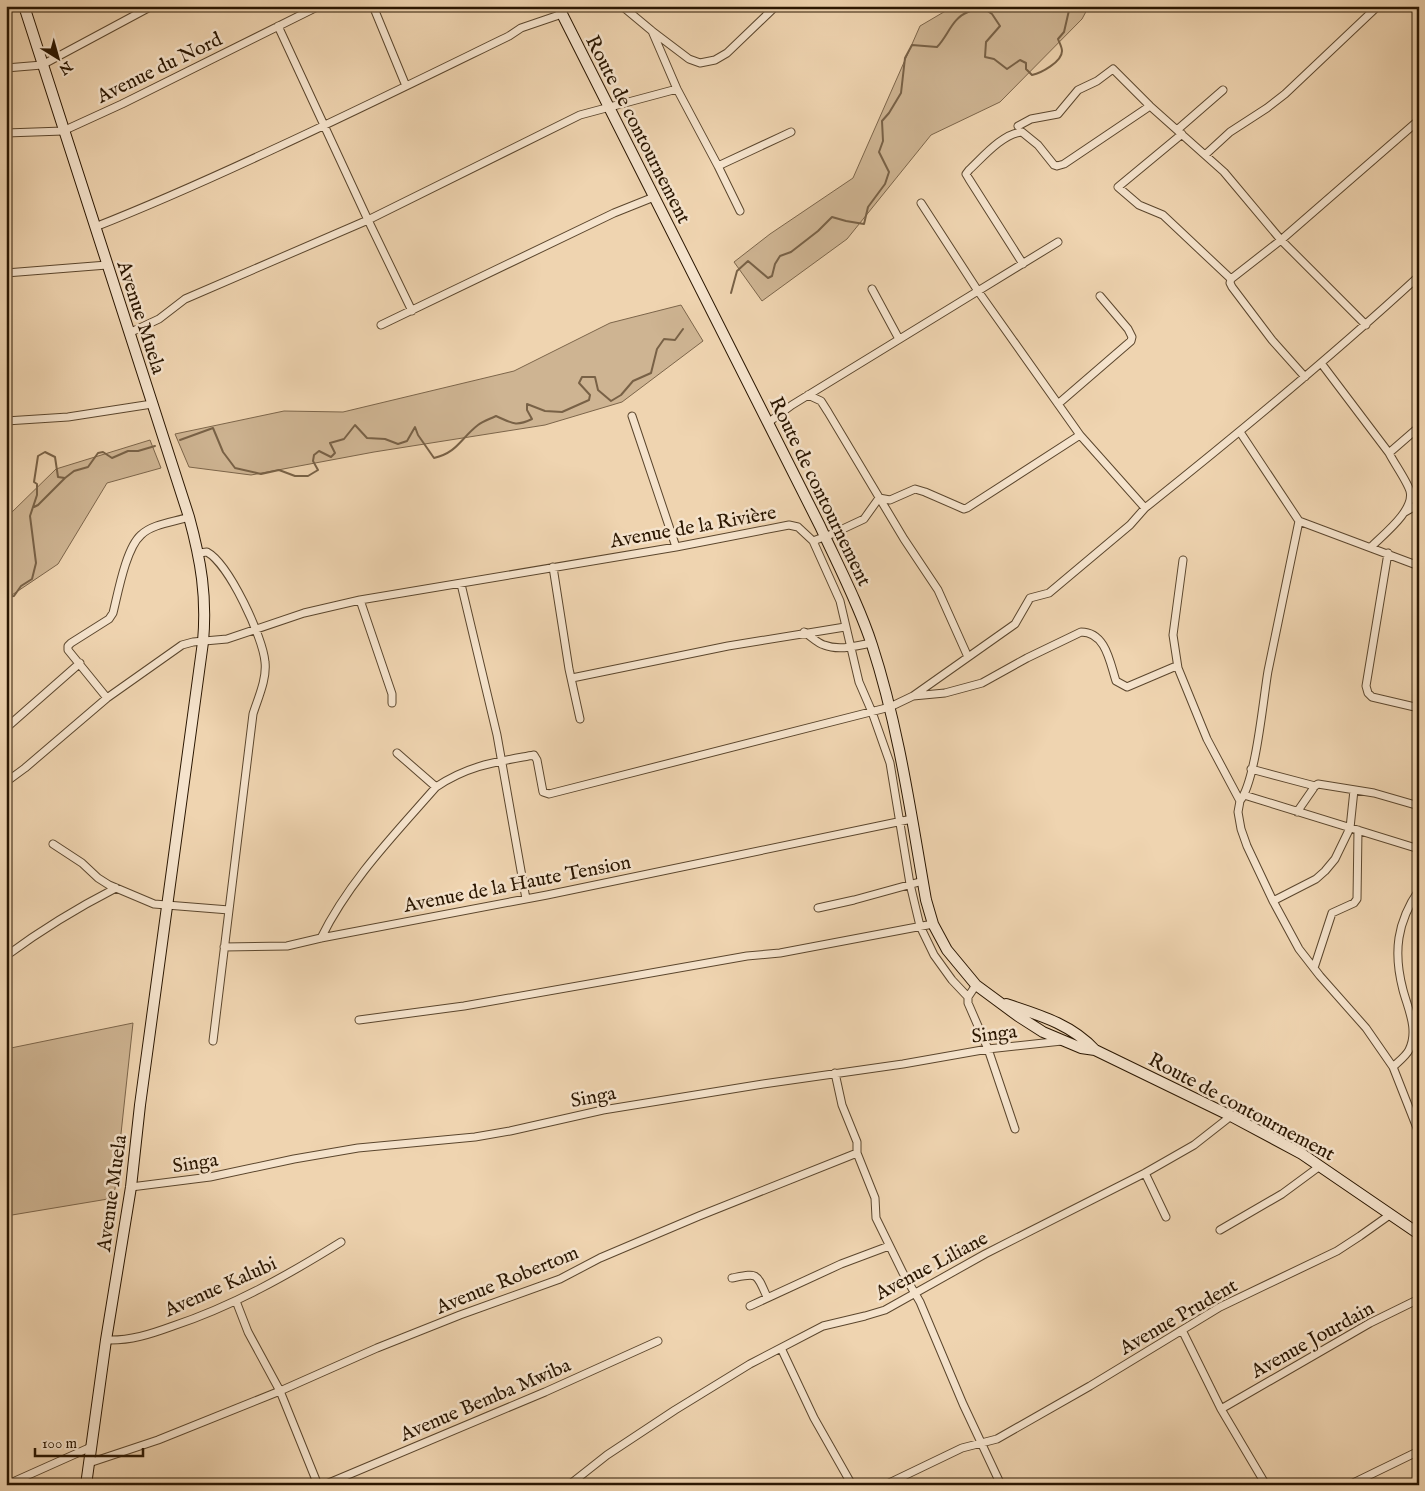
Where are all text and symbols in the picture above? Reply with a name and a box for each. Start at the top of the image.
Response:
street label: Avenue du Nord [92,27,227,110]
street label: Route de contournement [579,31,696,228]
north arrow [32,32,82,82]
text: N [55,56,76,78]
street label: Avenue Muela [110,257,171,378]
street label: Route de contournement [763,393,876,591]
street label: Avenue de la Rivière [607,501,778,555]
street label: Avenue de la Haute Tension [400,850,633,919]
street label: Singa [970,1019,1019,1050]
street label: Route de contournement [1144,1048,1339,1167]
street label: Singa [568,1081,618,1114]
street label: Avenue Muela [92,1133,133,1254]
street label: Singa [171,1148,220,1179]
street label: Avenue Liliane [870,1226,992,1307]
street label: Avenue Robertom [432,1240,583,1321]
street label: Avenue Kalubi [160,1251,281,1324]
street label: Avenue Prudent [1114,1273,1242,1362]
street label: Avenue Jourdain [1246,1296,1379,1385]
street label: Avenue Bemba Mwiba [396,1353,575,1448]
scale bar [35,1426,142,1458]
text: 100 m [42,1434,78,1453]

